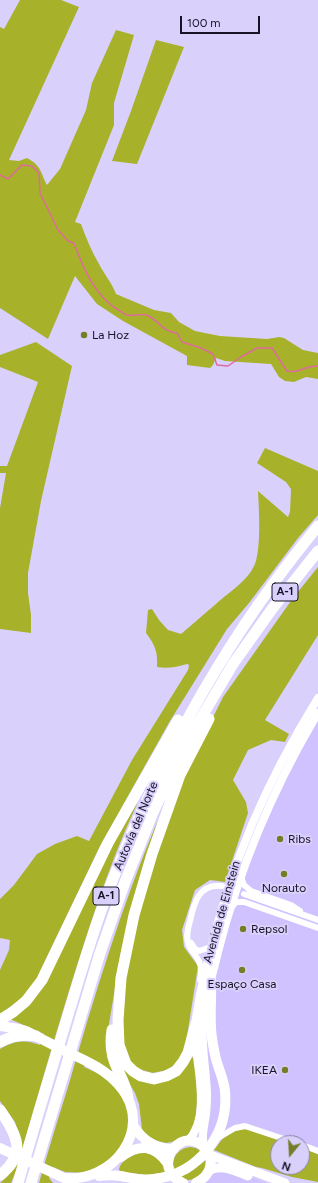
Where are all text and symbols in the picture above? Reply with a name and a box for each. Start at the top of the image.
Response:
scale bar [182,8,262,34]
text: 100 m [187,16,221,30]
place label: La Hoz [92,328,129,342]
marker: La Hoz [79,330,89,340]
road number: A-1 [272,583,298,601]
street label: Autovía del Norte [111,780,161,872]
place label: Ribs [288,832,311,846]
marker: Ribs [275,834,285,844]
street label: Avenida de Einstein [201,859,243,965]
marker: Norauto [279,869,289,879]
place label: Norauto [262,881,306,895]
road number: A-1 [93,887,119,905]
place label: Repsol [251,922,287,936]
marker: Repsol [238,924,248,934]
marker: Espaço Casa [237,965,247,975]
place label: Espaço Casa [208,977,276,991]
place label: IKEA [251,1063,277,1077]
marker: IKEA [280,1065,290,1075]
north arrow [270,1135,310,1175]
text: N [280,1158,293,1173]

